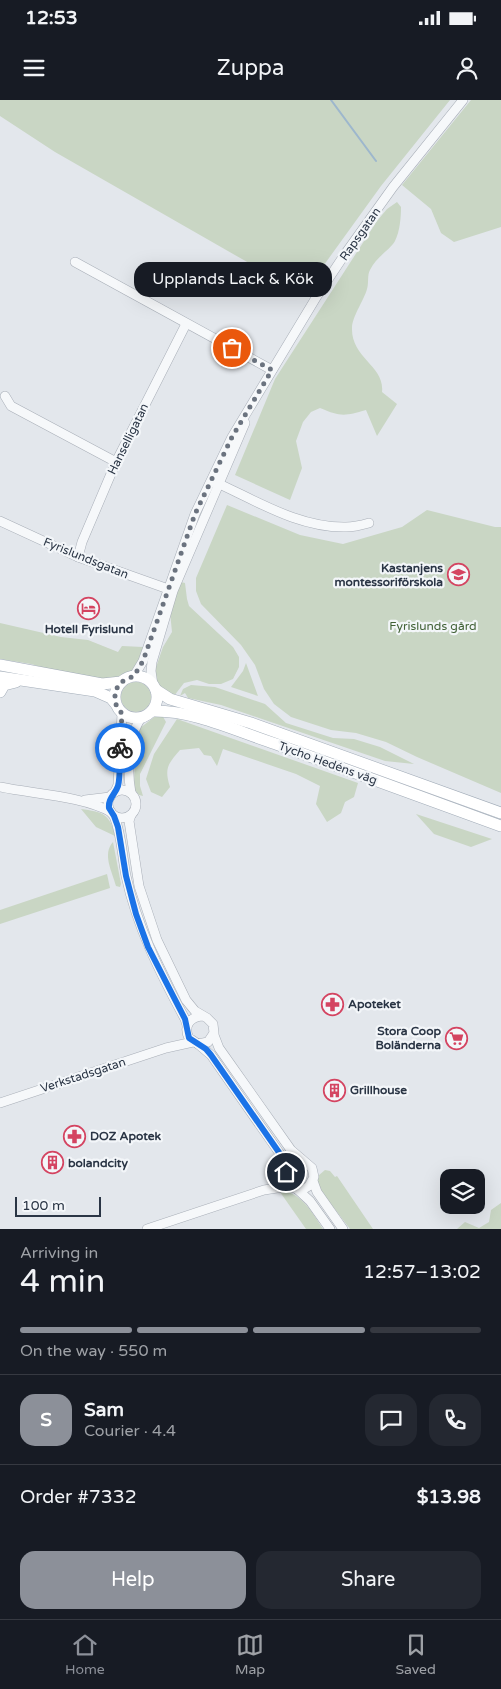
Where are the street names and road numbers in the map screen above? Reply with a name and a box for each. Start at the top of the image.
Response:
street label: Rapsgatan [337,205,383,263]
street label: Hanselligatan [105,401,151,477]
street label: Fyrislundsgatan [41,535,131,581]
street label: Tycho Hedéns väg [277,739,379,787]
street label: Verkstadsgatan [39,1055,127,1095]

